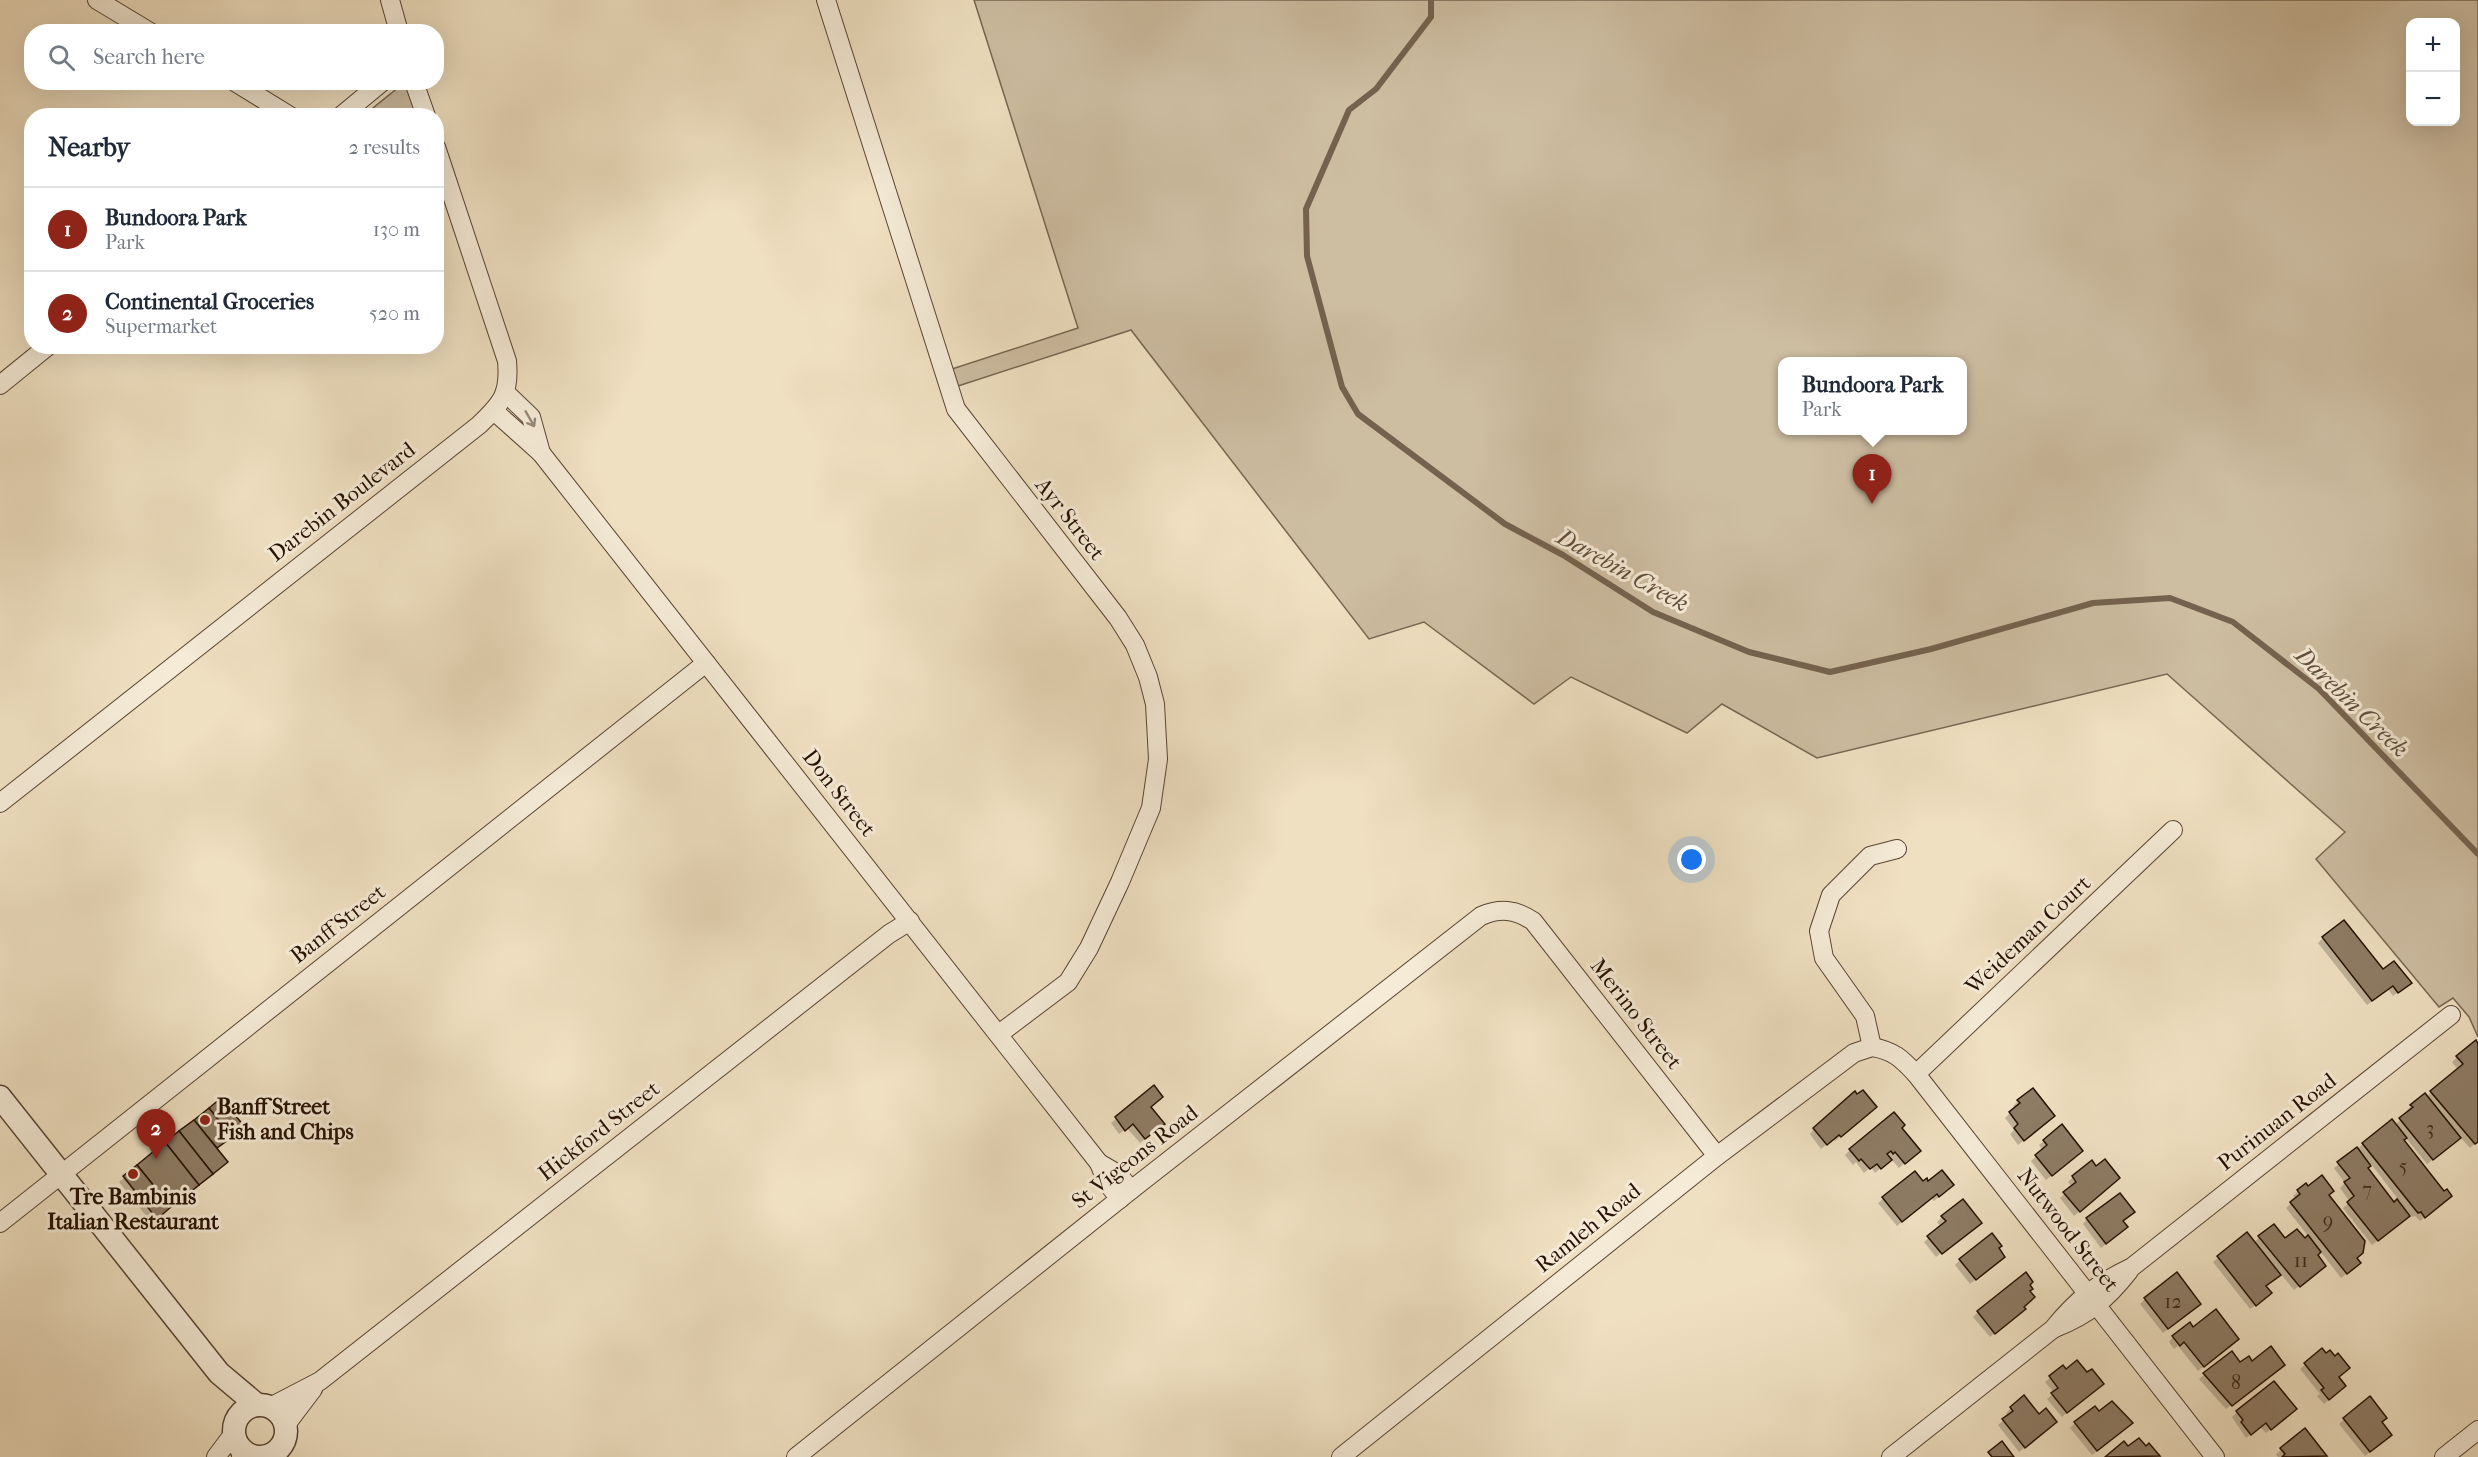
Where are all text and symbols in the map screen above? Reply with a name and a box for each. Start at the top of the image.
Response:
map controls [2406,18,2460,126]
button: + [2406,18,2460,72]
search box [24,24,444,90]
icon: search [45,41,78,74]
text: Search here [93,44,205,70]
button: − [2406,72,2460,126]
text: Nearby [48,132,130,163]
text: 2 results [349,136,420,159]
text: Bundoora Park [105,205,247,231]
text: 1 [64,218,71,241]
text: 130 m [373,218,420,241]
text: Park [105,231,145,254]
text: Continental Groceries [105,289,314,315]
text: 2 [62,302,73,325]
text: 520 m [369,302,420,325]
text: Supermarket [105,315,217,338]
popup [1778,357,1967,435]
text: Bundoora Park [1802,372,1943,398]
text: Park [1802,398,1841,421]
one-way arrow [524,410,536,427]
street label: Darebin Boulevard [264,436,421,567]
pin: 1 [1852,454,1892,504]
street label: Ayr Street [1029,472,1110,565]
water label: Darebin Creek [1551,521,1694,618]
water label: Darebin Creek [2288,640,2414,763]
street label: Don Street [797,744,881,842]
your location [1677,845,1706,874]
street label: Weideman Court [1959,870,2096,1000]
street label: Banff Street [285,879,391,969]
street label: Merino Street [1585,954,1687,1075]
street label: Purinuan Road [2213,1067,2342,1176]
street label: Hickford Street [533,1076,665,1186]
place label: Banff Street Fish and Chips [216,1094,354,1145]
street label: St Vigeons Road [1067,1099,1204,1214]
pin: 2 [136,1110,176,1159]
marker: Banff Street Fish and Chips [198,1113,212,1127]
house number: 3 [2426,1117,2434,1140]
house number: 5 [2399,1155,2407,1178]
street label: Nutwood Street [2012,1163,2124,1297]
marker: Tre Bambinis Italian Restaurant [126,1167,140,1181]
street label: Ramleh Road [1530,1177,1647,1278]
house number: 7 [2362,1178,2372,1201]
place label: Tre Bambinis Italian Restaurant [47,1184,220,1235]
house number: 9 [2323,1210,2333,1233]
house number: 11 [2294,1249,2308,1272]
house number: 12 [2164,1290,2182,1313]
house number: 8 [2231,1371,2241,1394]

